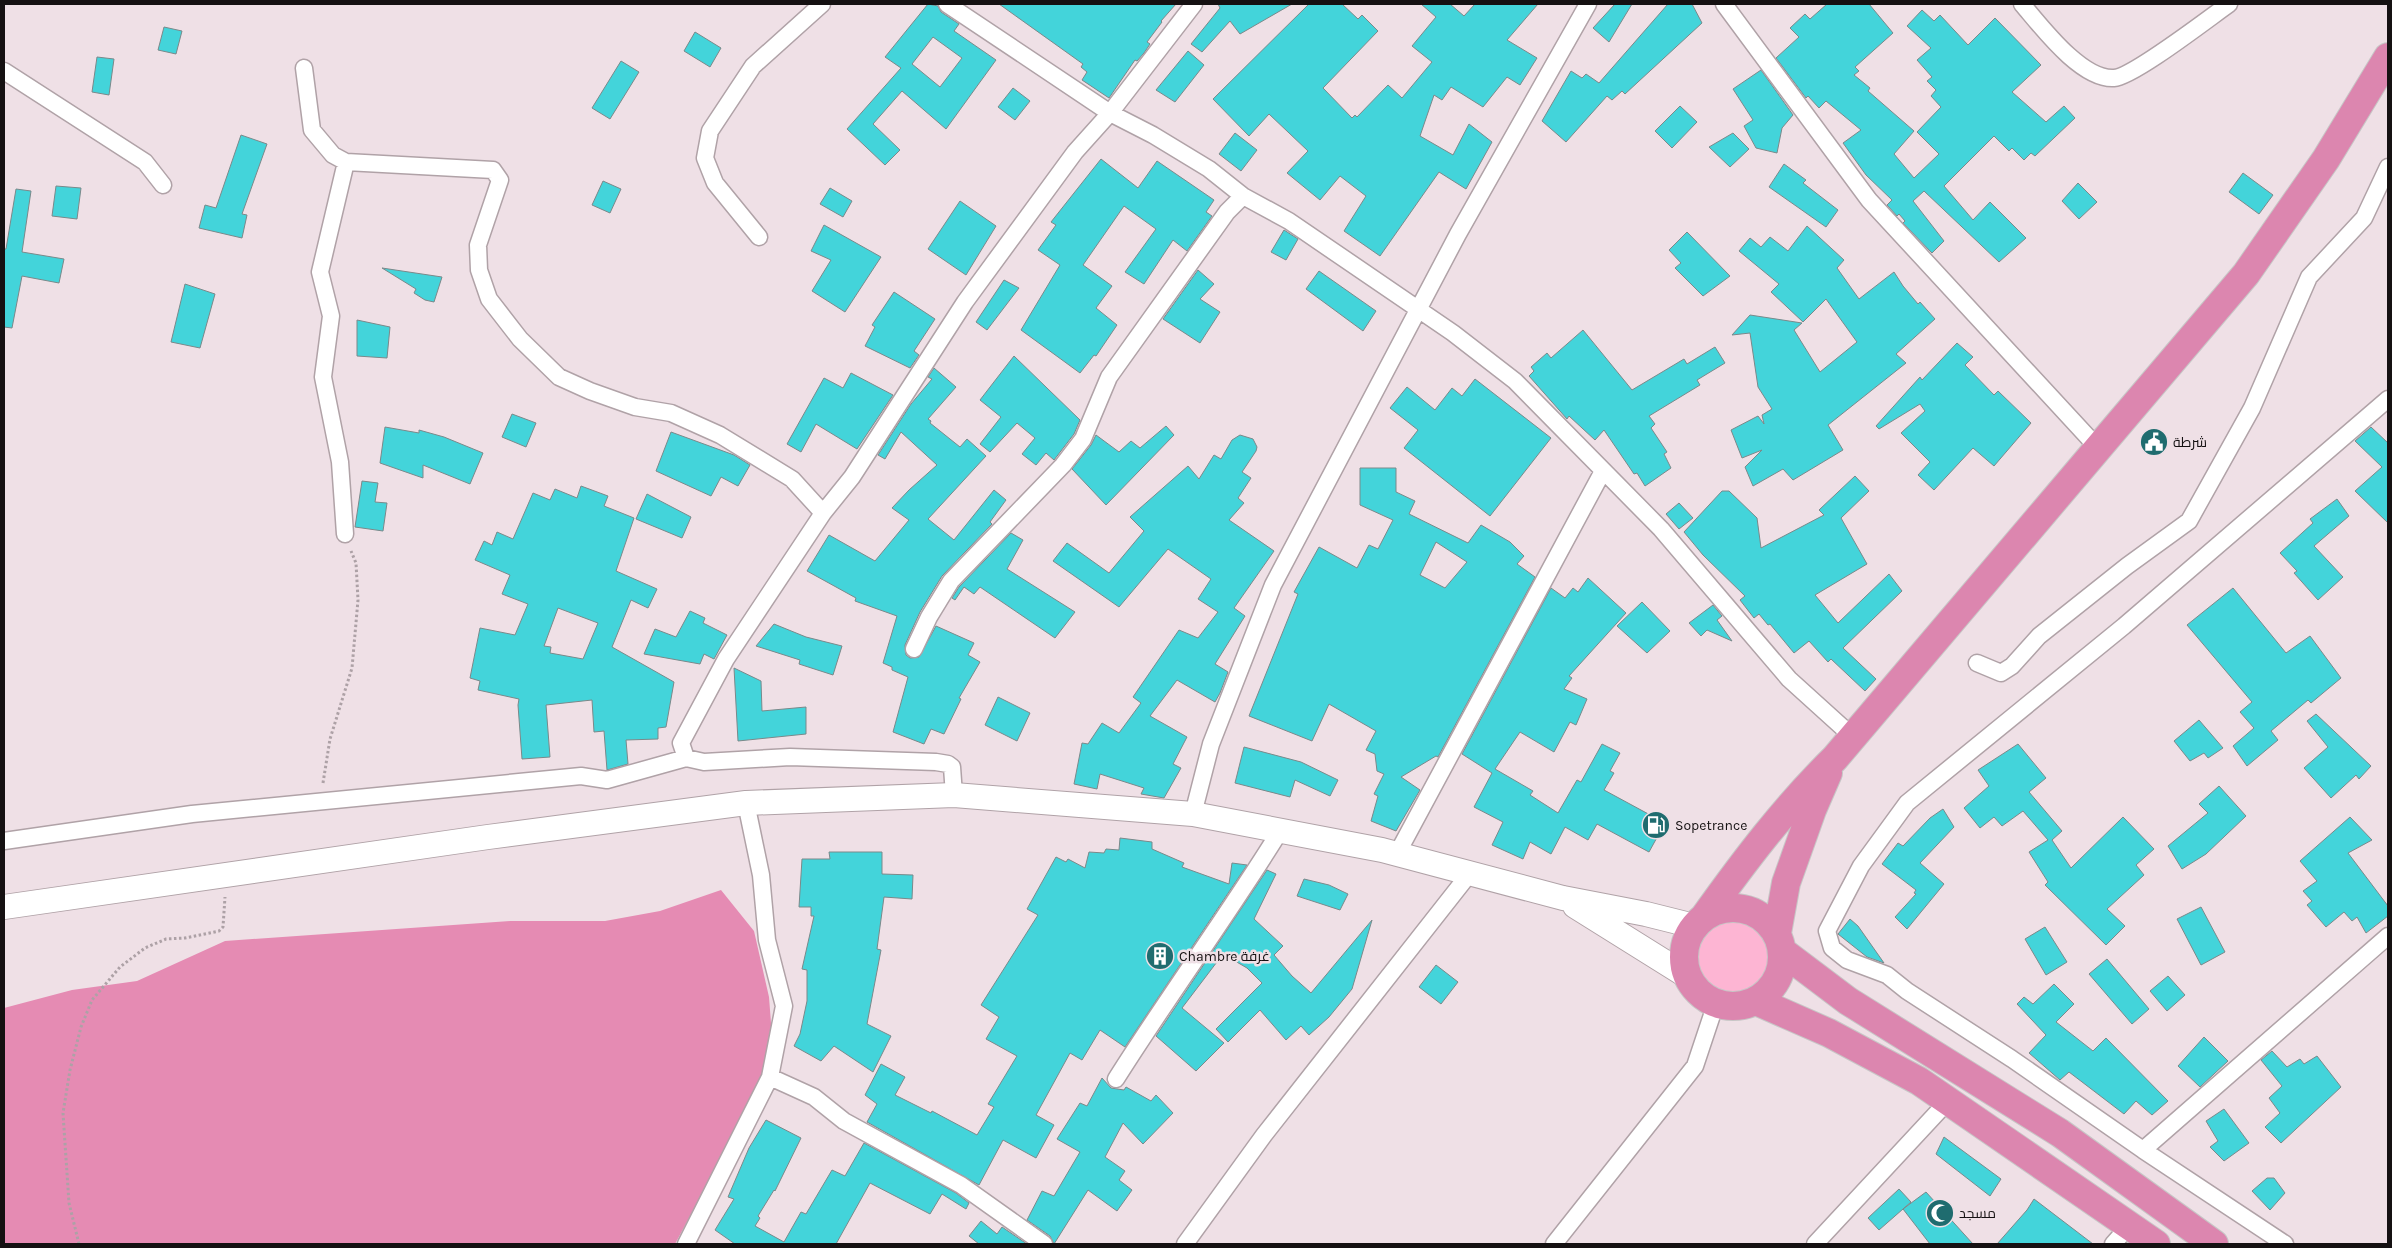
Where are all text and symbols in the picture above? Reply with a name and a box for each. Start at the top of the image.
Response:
public building icon: شرطة [2139,427,2169,457]
place label: شرطة [2173,434,2207,451]
fuel station icon: Sopetrance [1641,810,1671,840]
place label: Sopetrance [1675,817,1747,834]
building icon: Chambre غرفة [1145,941,1175,971]
place label: Chambre غرفة [1179,948,1270,965]
mosque icon: مسجد [1925,1198,1955,1228]
place label: مسجد [1959,1205,1996,1222]

